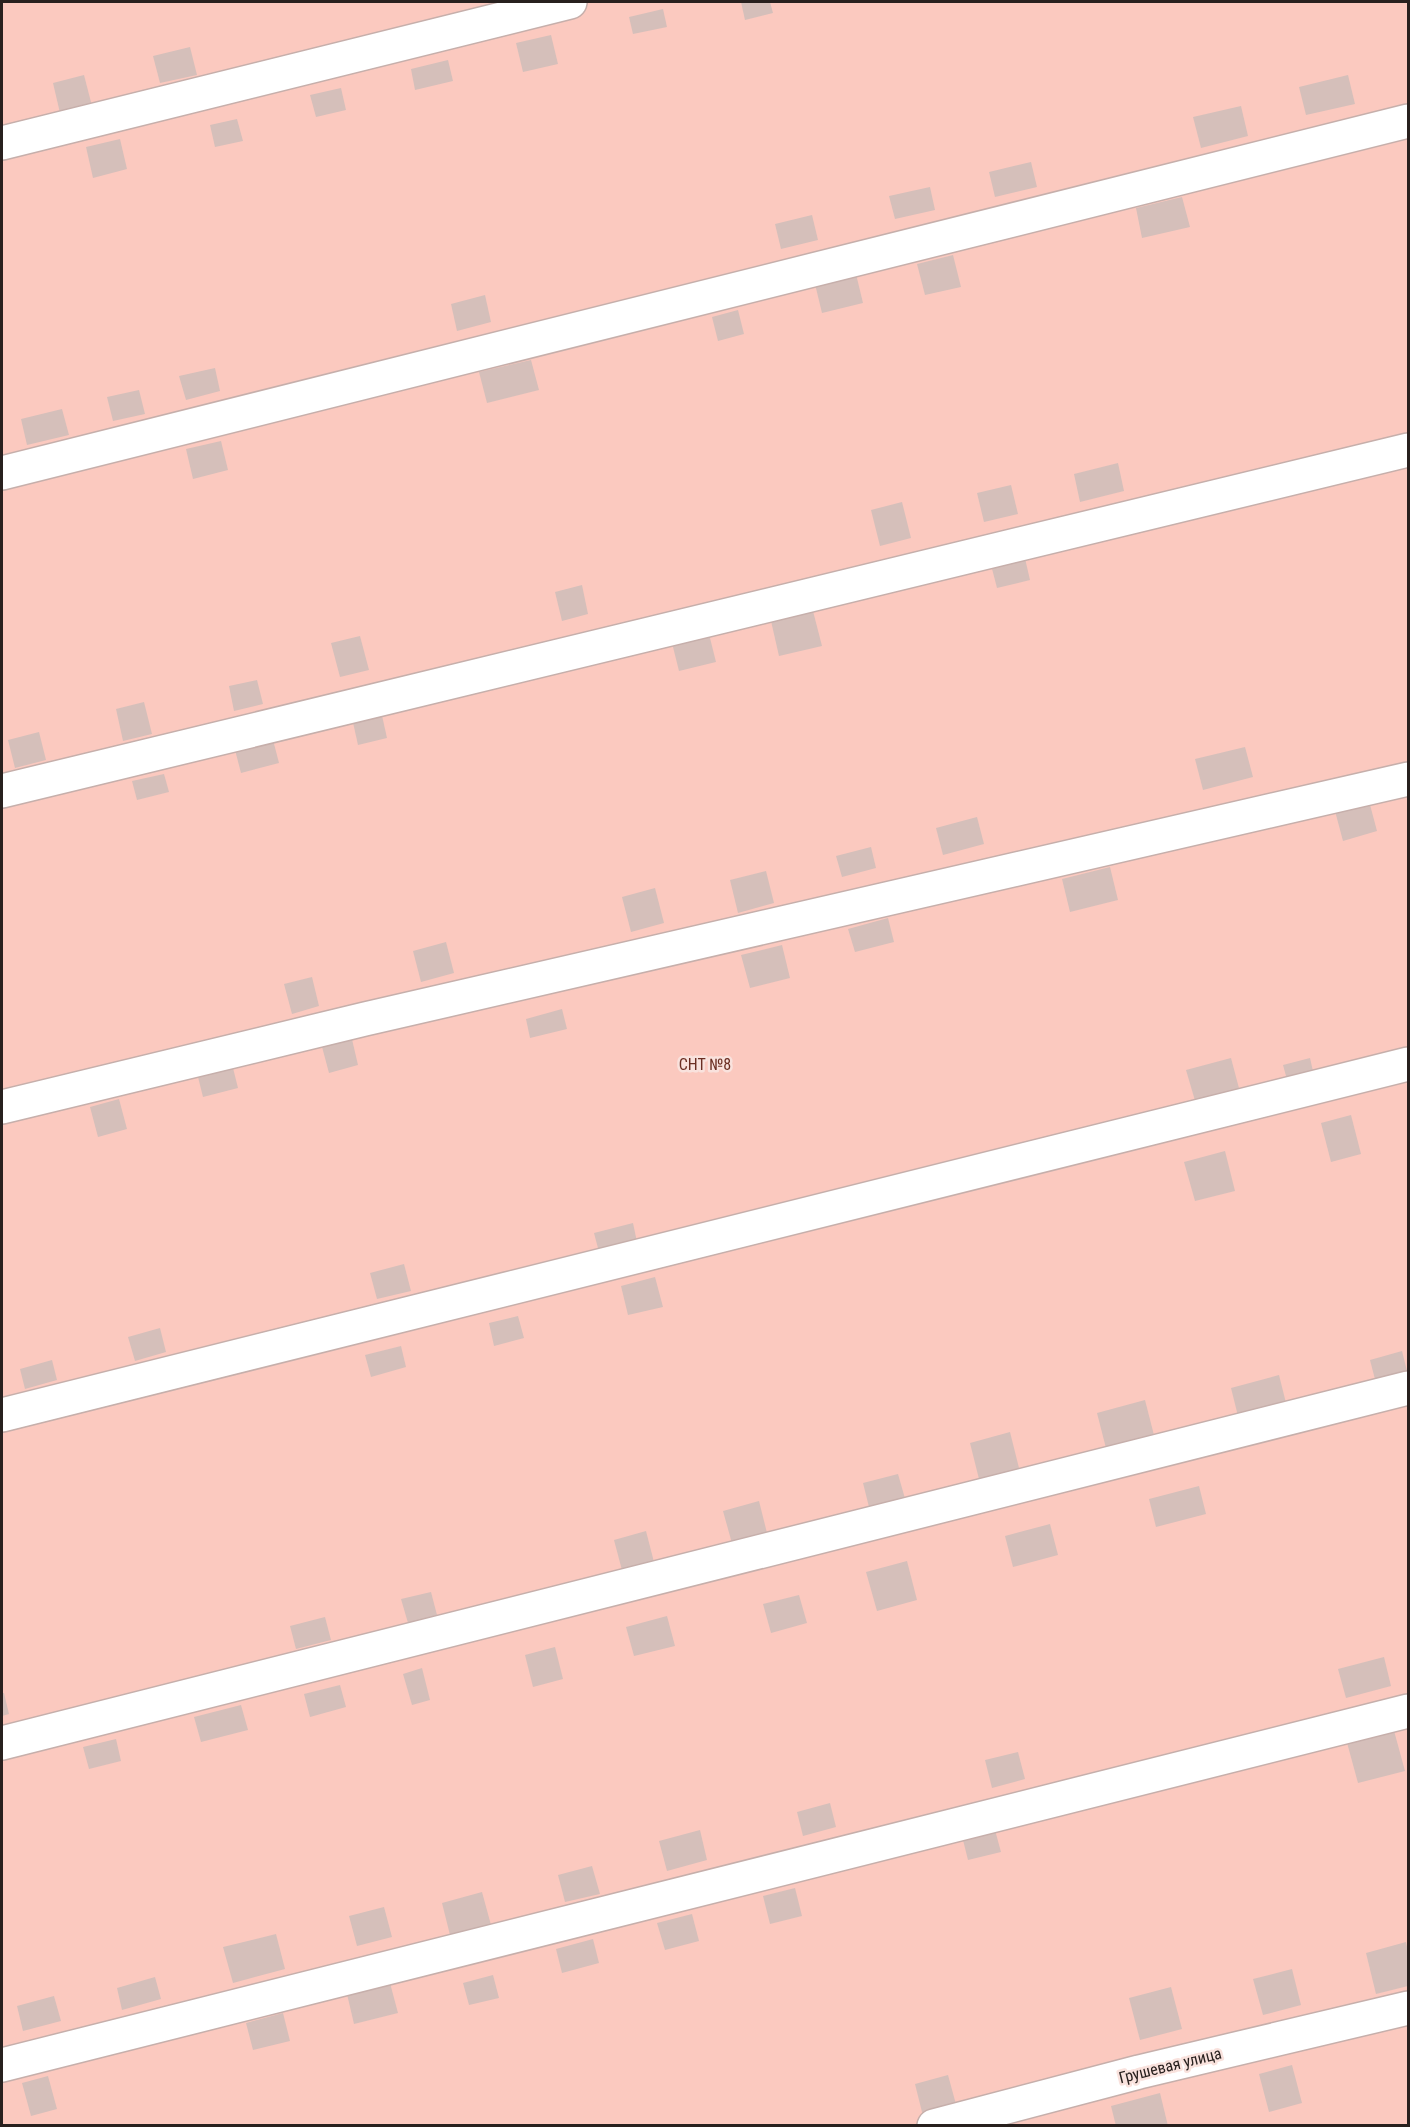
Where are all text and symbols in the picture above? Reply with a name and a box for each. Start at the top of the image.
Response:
park label: СНТ №8 [679,1055,731,1074]
street label: Грушевая улица [1117,2044,1223,2087]

